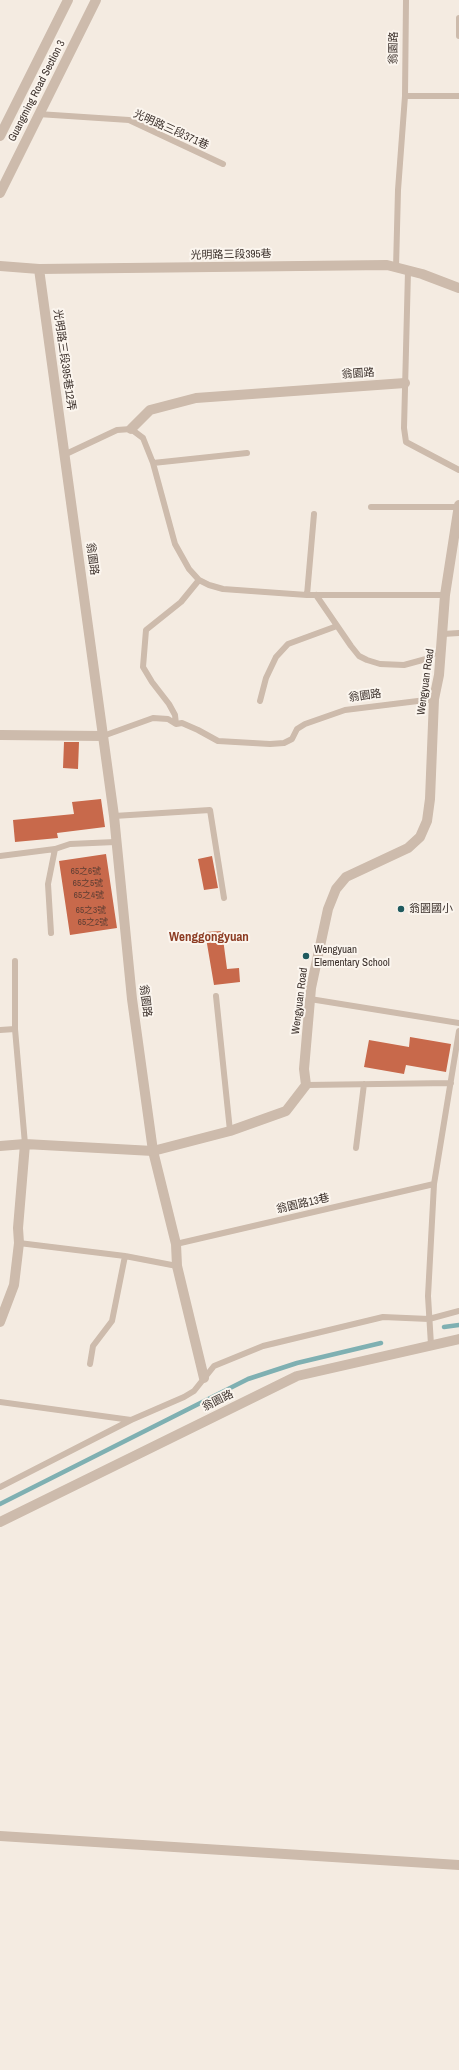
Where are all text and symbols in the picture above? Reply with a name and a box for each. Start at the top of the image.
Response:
street label: 翁園路 [387,31,401,65]
street label: Guangming Road Section 3 [6,38,68,144]
street label: 光明路三段371巷 [131,107,211,153]
street label: 光明路三段395巷 [190,248,272,262]
street label: 光明路三段395巷12弄 [50,309,78,411]
street label: 翁園路 [341,366,375,382]
street label: 翁園路 [83,542,101,576]
street label: Wengyuan Road [415,648,437,716]
street label: 翁園路 [348,687,382,705]
house number: 65之6號 [71,867,101,877]
house number: 65之5號 [73,879,103,889]
house number: 65之4號 [74,891,104,901]
place label: 翁園國小 [409,902,453,916]
marker: 翁園國小 [396,904,406,914]
house number: 65之3號 [76,906,106,916]
house number: 65之2號 [78,918,108,928]
district label: Wenggongyuan [169,930,249,946]
place label: Wengyuan Elementary School [314,943,390,969]
marker: Wengyuan Elementary School [301,951,311,961]
street label: Wengyuan Road [289,967,311,1035]
street label: 翁園路 [136,984,154,1018]
street label: 翁園路13巷 [275,1191,331,1217]
street label: 翁園路 [200,1388,236,1414]

